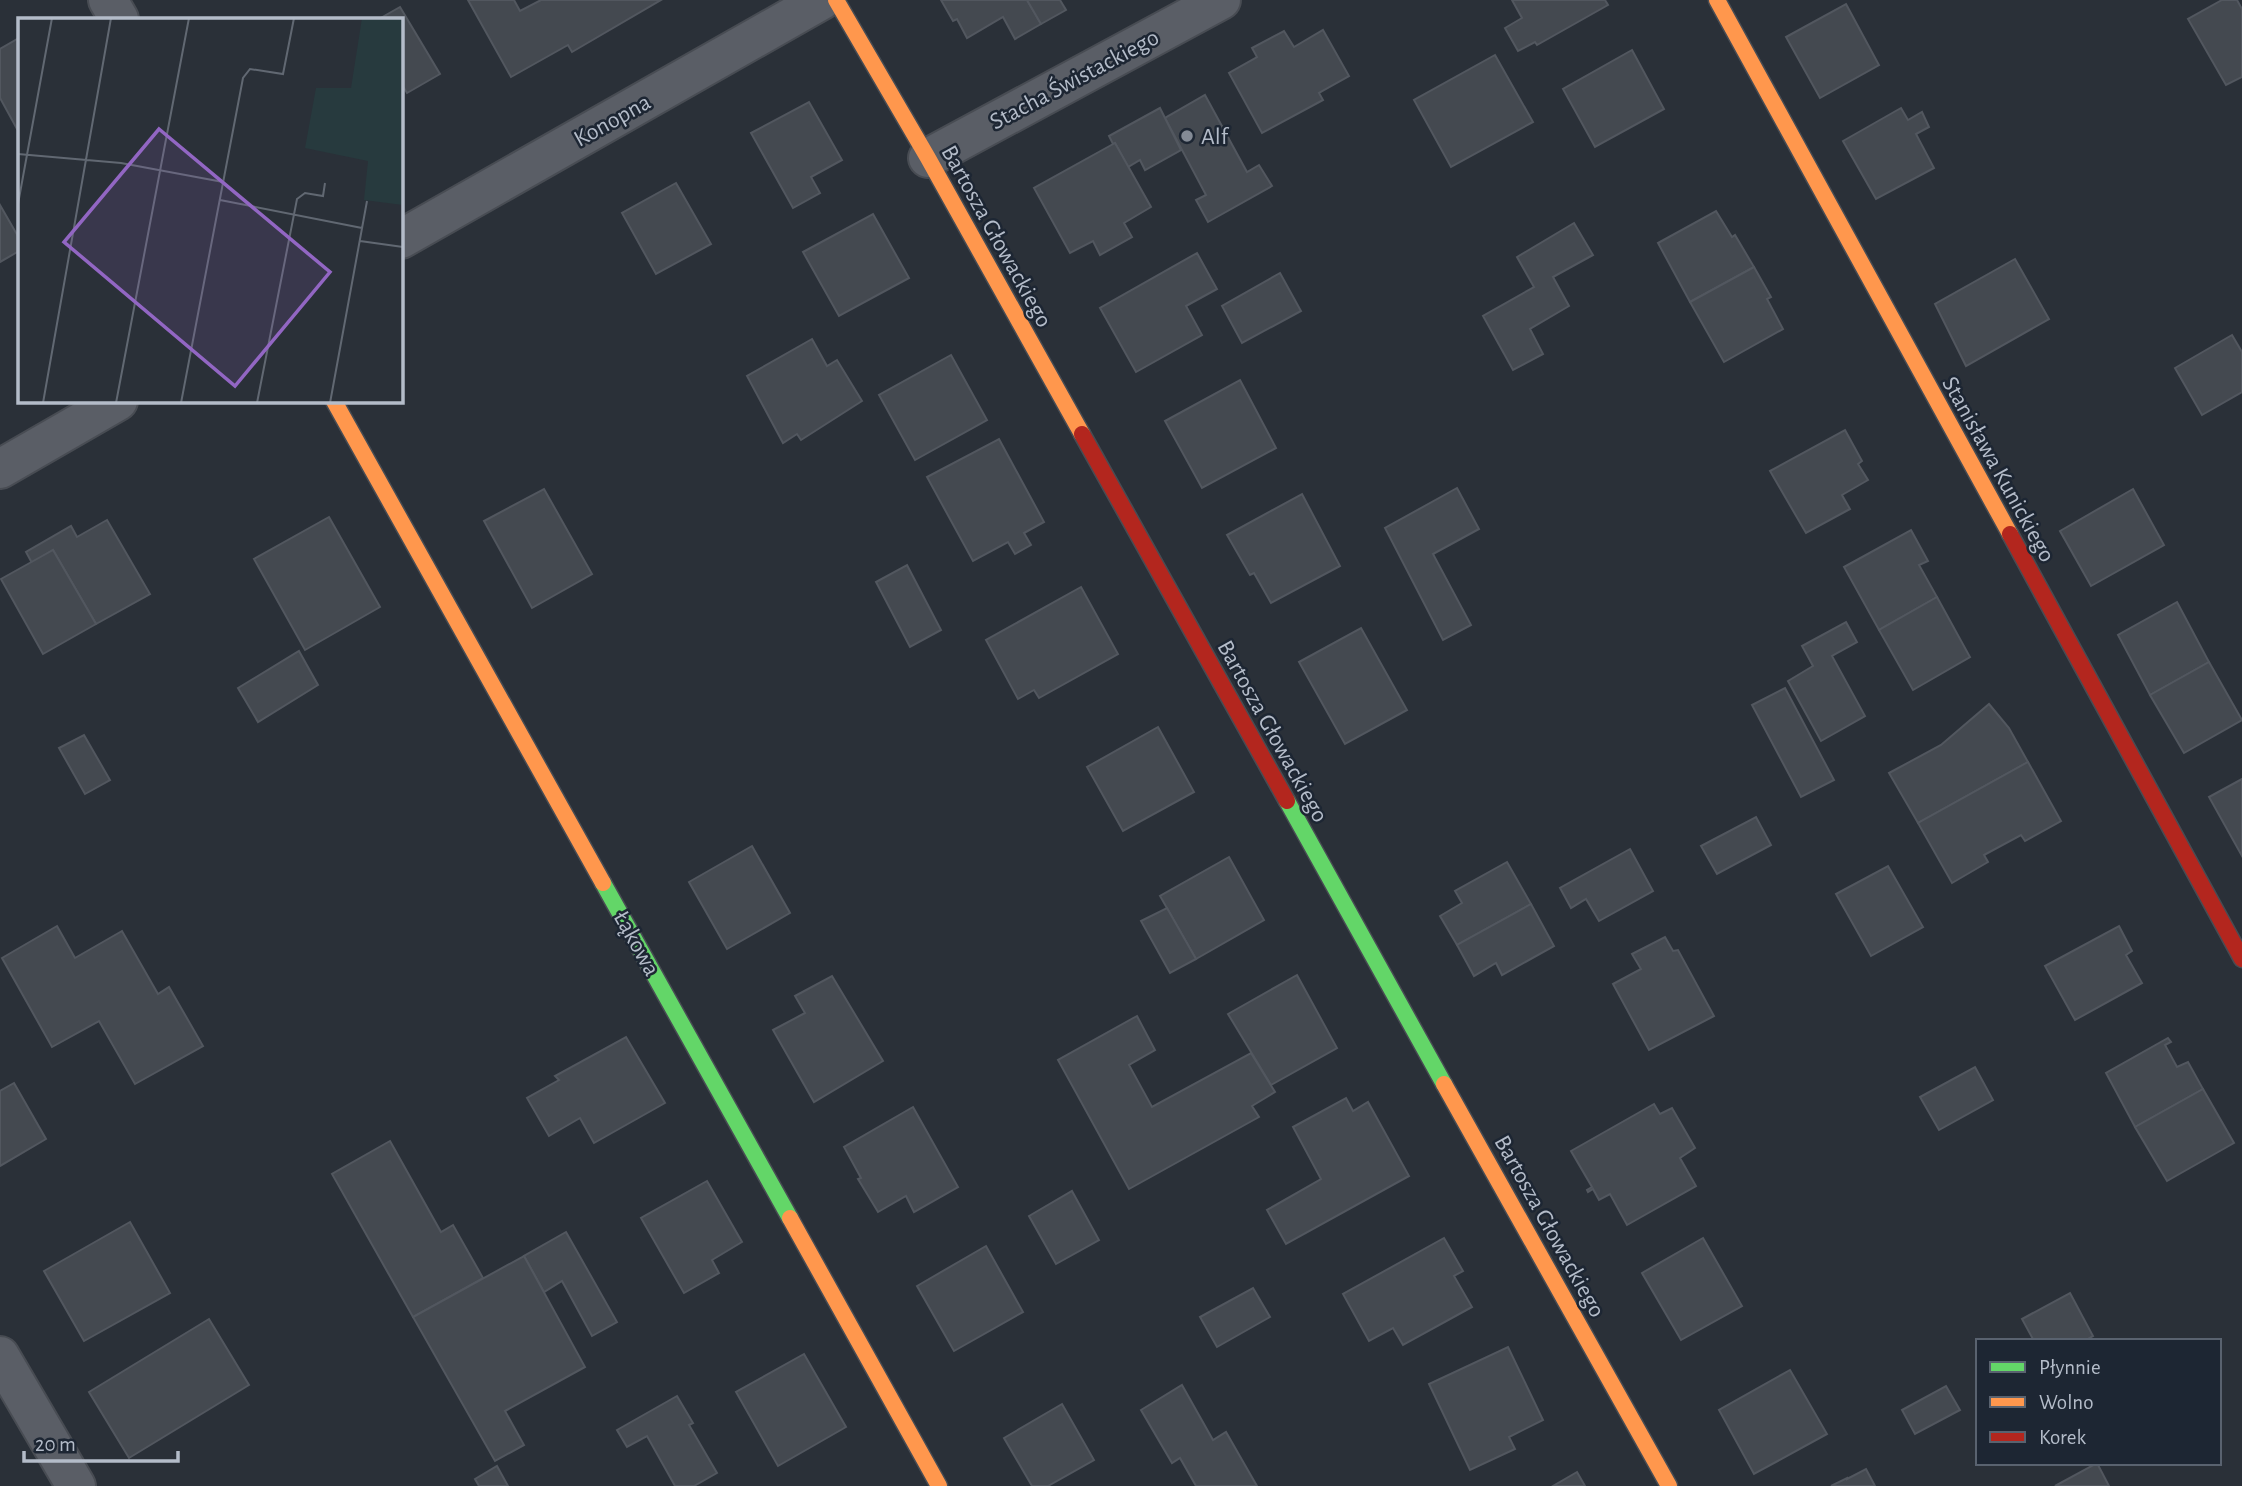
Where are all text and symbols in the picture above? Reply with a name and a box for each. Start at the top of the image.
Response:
inset map [18,18,402,402]
street label: Stacha Świstackiego [985,23,1163,135]
street label: Konopna [570,90,655,152]
place label: Alf [1201,125,1230,149]
marker: Alf [1179,128,1195,144]
street label: Bartosza Głowackiego [936,142,1056,331]
street label: Stanisława Kunickiego [1937,373,2059,566]
street label: Bartosza Głowackiego [1212,637,1332,826]
street label: Łąkowa [609,907,664,980]
street label: Bartosza Głowackiego [1489,1132,1609,1321]
legend [1976,1339,2221,1465]
text: Płynnie [2039,1357,2101,1378]
text: Wolno [2039,1392,2093,1413]
scale bar [24,1420,178,1464]
text: Korek [2039,1427,2087,1448]
text: 20 m [35,1434,76,1455]

